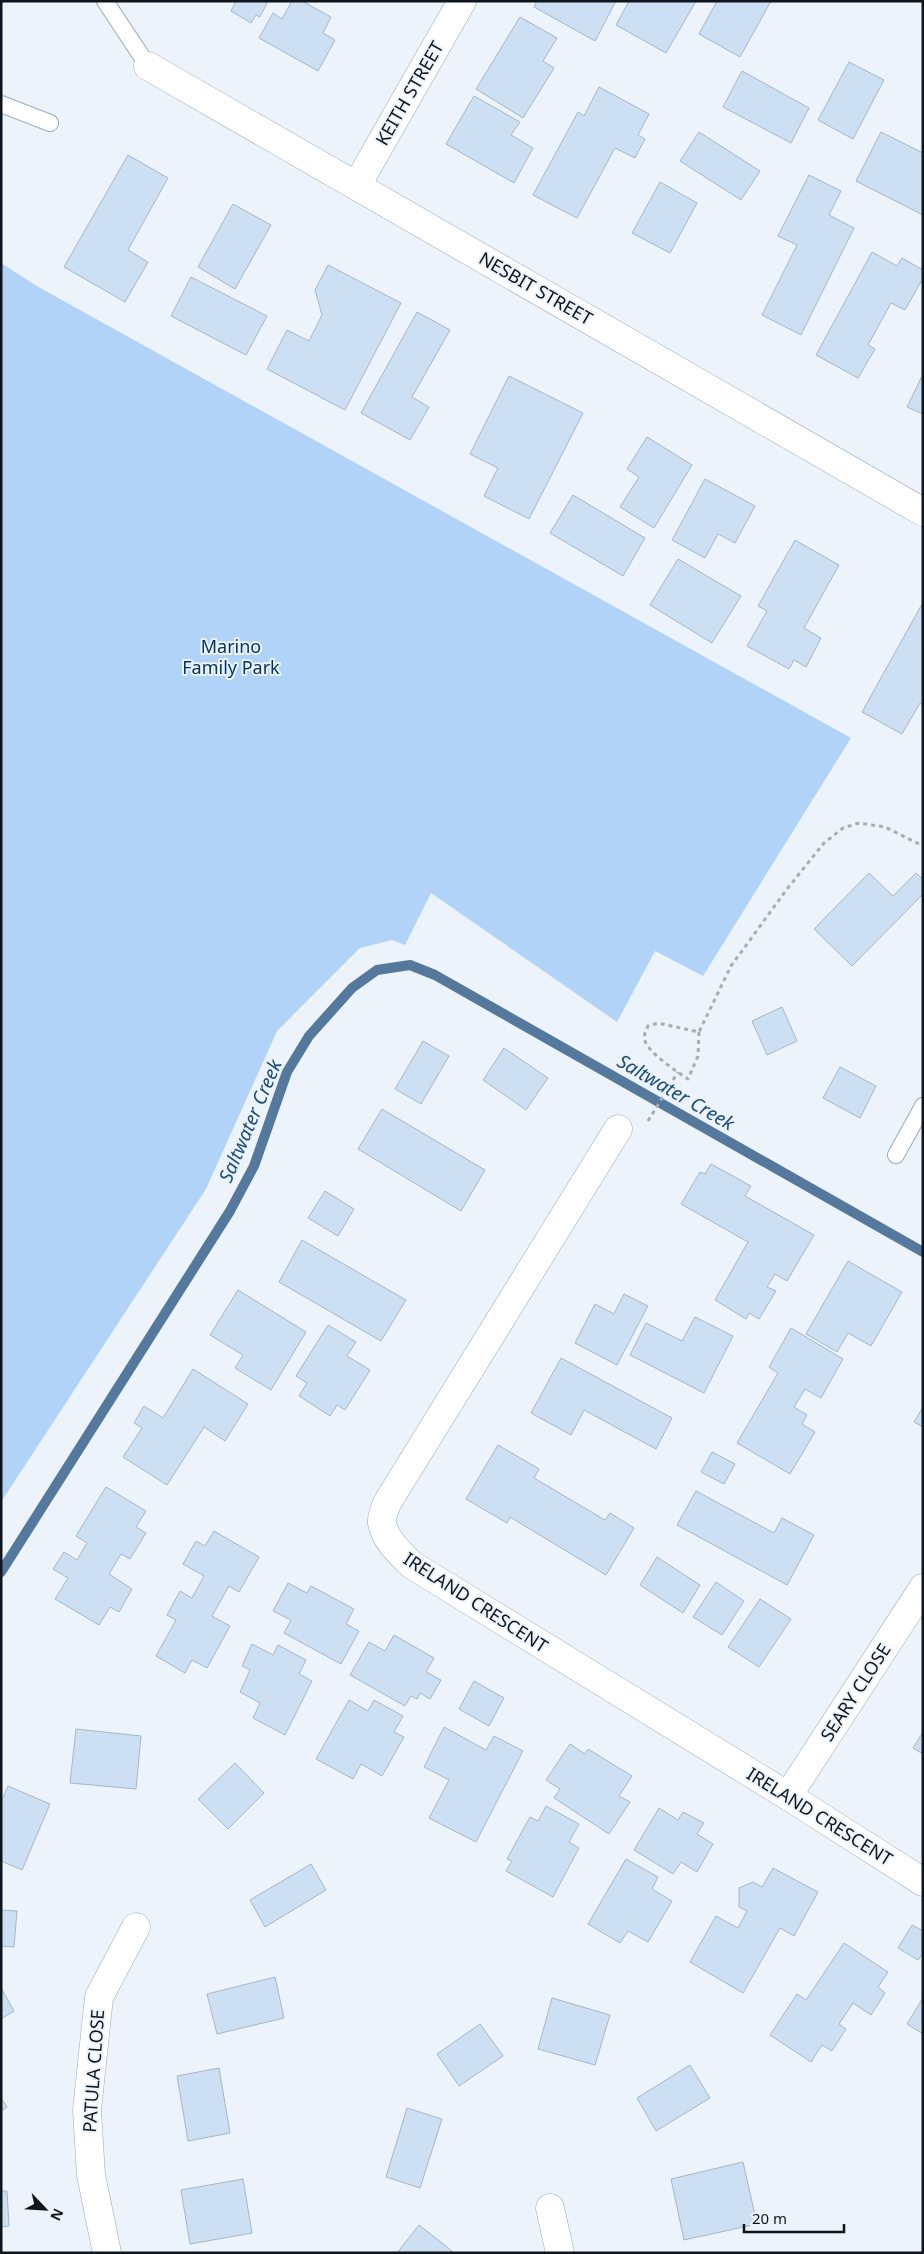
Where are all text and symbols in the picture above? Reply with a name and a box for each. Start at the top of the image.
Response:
street label: KEITH STREET [370,37,448,149]
street label: NESBIT STREET [475,246,597,330]
park label: Marino Family Park [182,634,280,679]
water label: Saltwater Creek [613,1048,740,1136]
water label: Saltwater Creek [212,1055,288,1186]
street label: IRELAND CRESCENT [399,1546,553,1658]
street label: SEARY CLOSE [814,1639,896,1745]
street label: IRELAND CRESCENT [743,1762,897,1870]
street label: PATULA CLOSE [77,2009,109,2133]
north arrow [20,2184,70,2234]
scale bar [744,2202,844,2234]
text: N [46,2206,68,2224]
text: 20 m [752,2208,787,2228]

